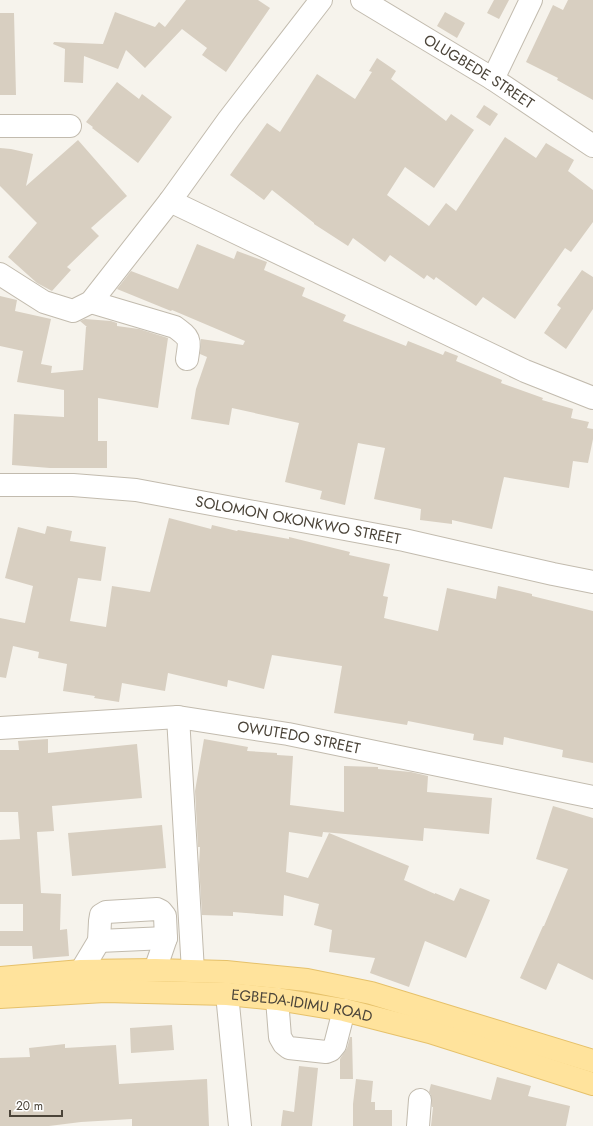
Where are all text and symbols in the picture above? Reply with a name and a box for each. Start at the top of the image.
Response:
street label: OLUGBEDE STREET [420,29,538,114]
street label: SOLOMON OKONKWO STREET [193,490,403,550]
street label: OWUTEDO STREET [236,715,362,760]
street label: EGBEDA-IDIMU ROAD [230,983,375,1028]
scale bar [10,1092,62,1118]
text: 20 m [16,1097,43,1115]

